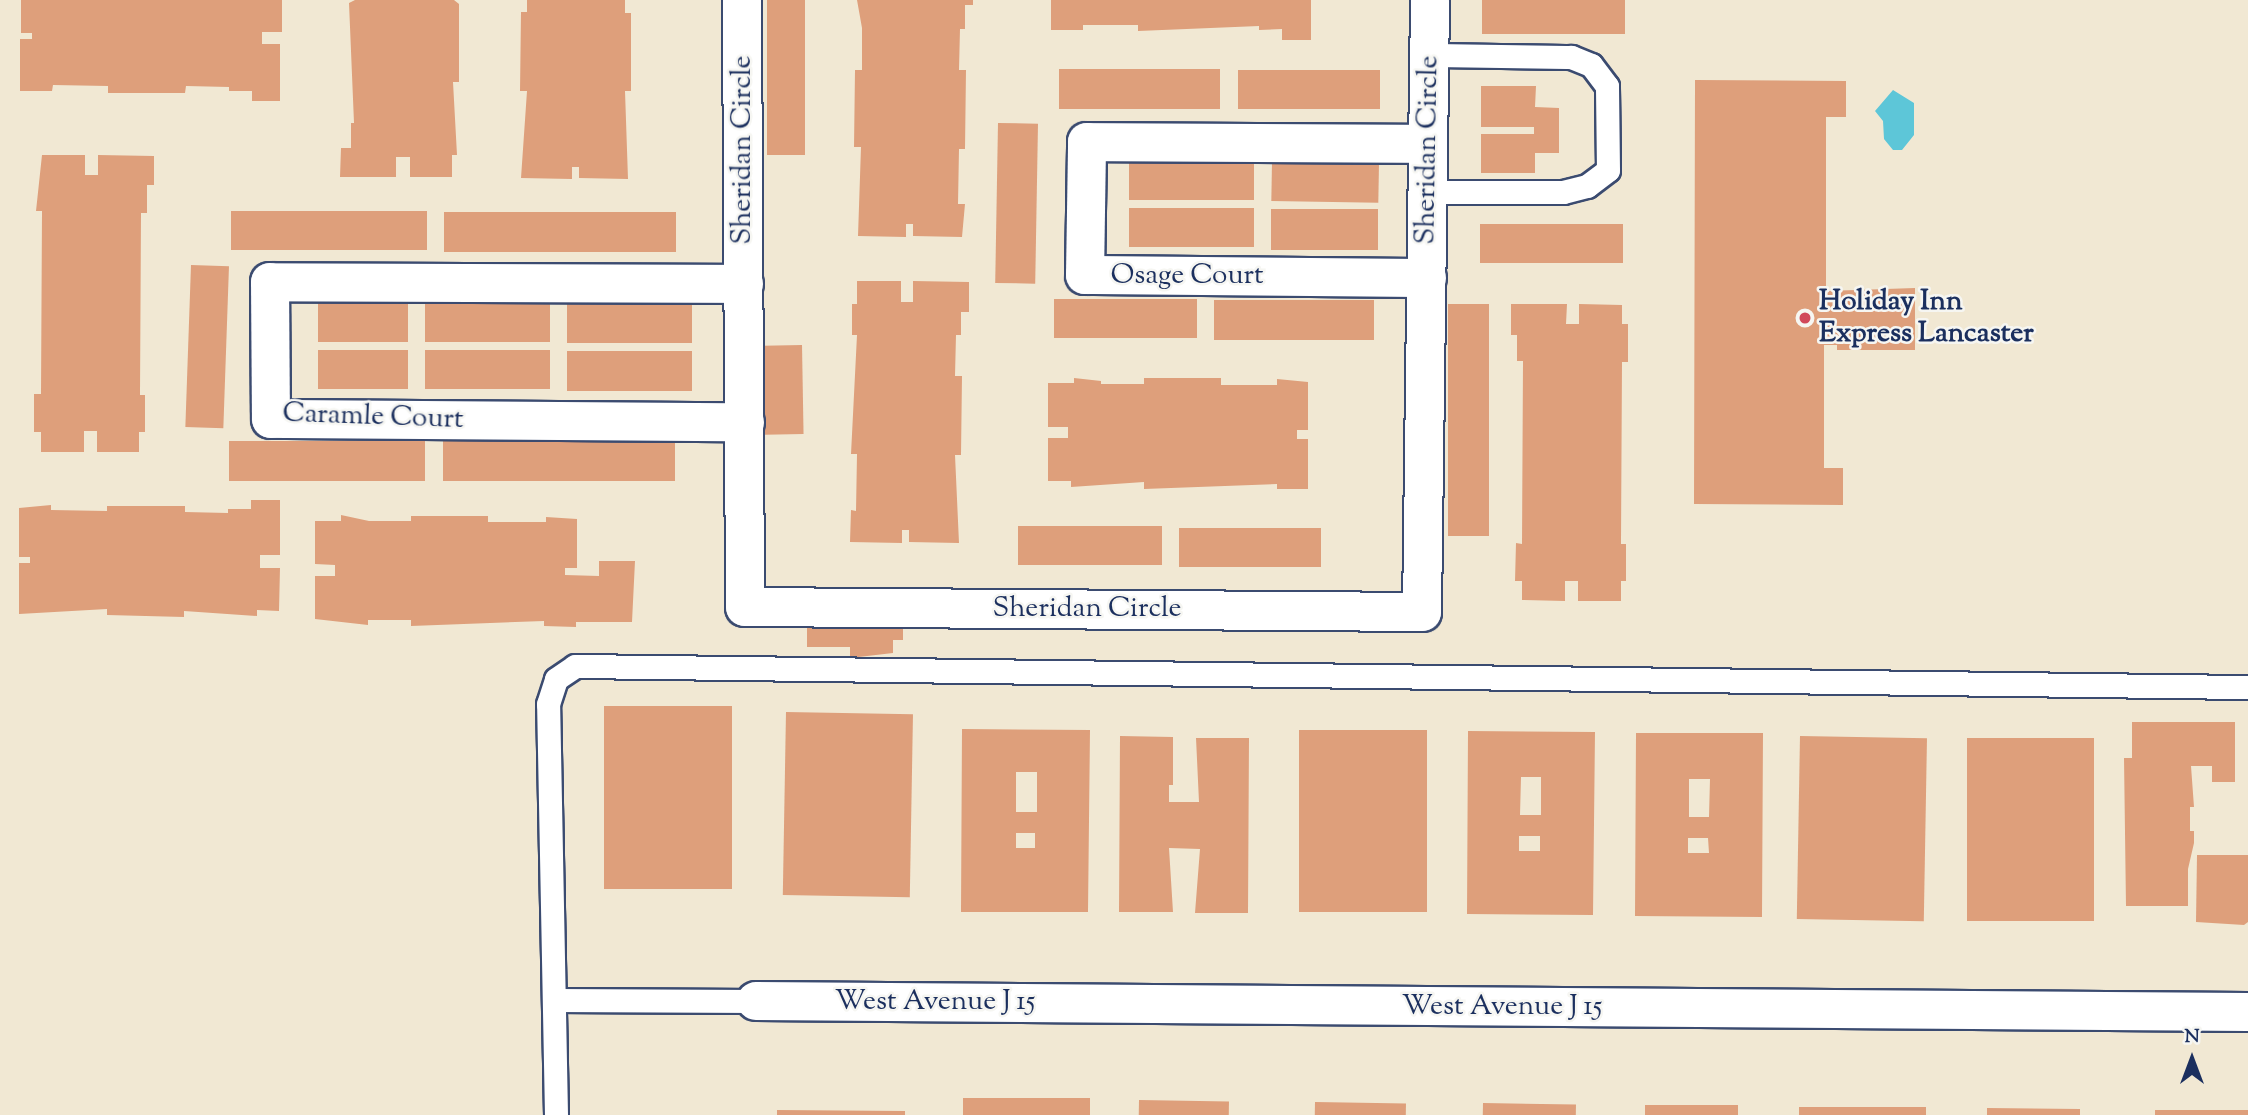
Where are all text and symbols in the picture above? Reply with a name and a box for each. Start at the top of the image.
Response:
street label: Sheridan Circle [726,55,760,245]
street label: Sheridan Circle [1410,55,1446,245]
street label: Osage Court [1110,259,1264,293]
place label: Holiday Inn Express Lancaster [1819,285,2034,351]
marker: Holiday Inn Express Lancaster [1797,310,1813,326]
street label: Caramle Court [282,397,464,437]
street label: Sheridan Circle [992,592,1182,626]
street label: West Avenue J 15 [835,985,1035,1019]
street label: West Avenue J 15 [1402,990,1602,1024]
north arrow [2157,1024,2227,1094]
text: N [2184,1024,2200,1051]

